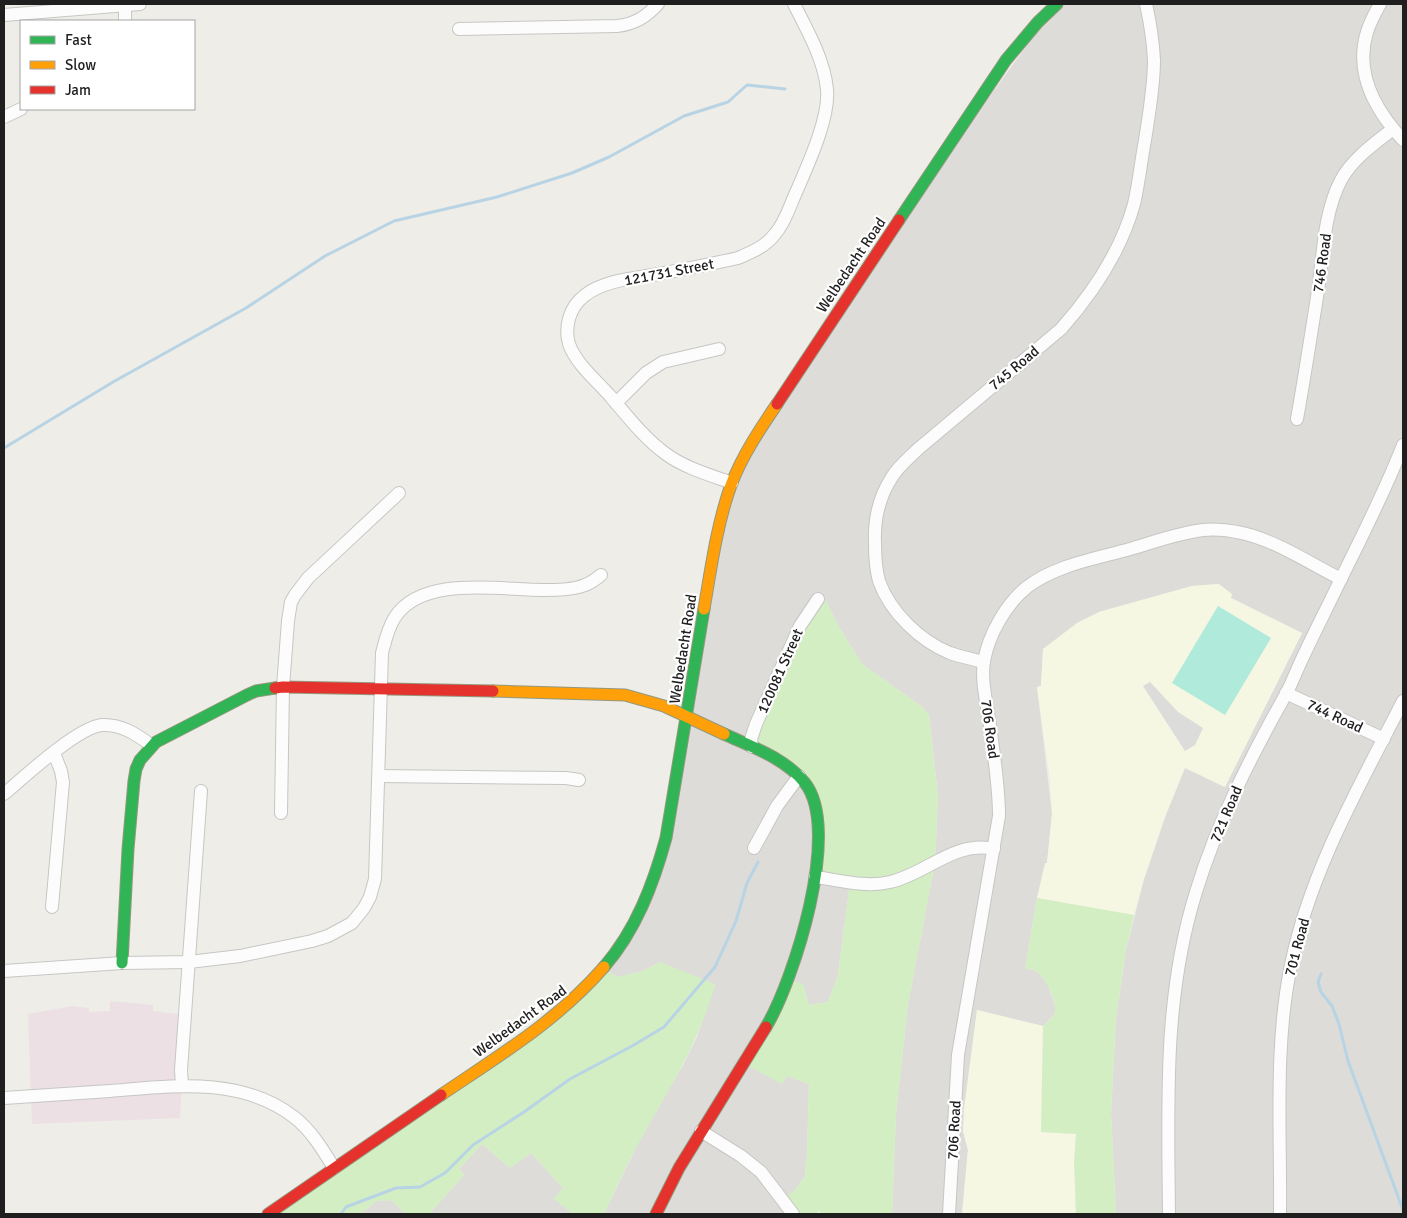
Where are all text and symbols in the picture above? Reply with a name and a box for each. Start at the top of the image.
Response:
legend [20,20,195,110]
text: Fast [65,31,92,49]
text: Slow [65,56,96,74]
text: Jam [65,81,91,99]
street label: Welbedacht Road [813,214,889,316]
street label: 746 Road [1309,232,1335,294]
street label: 121731 Street [623,254,715,290]
street label: 745 Road [985,342,1043,394]
street label: Welbedacht Road [665,593,701,705]
street label: 120081 Street [753,626,807,716]
street label: 744 Road [1304,695,1366,737]
street label: 706 Road [977,698,1003,760]
street label: 721 Road [1206,783,1246,845]
street label: 701 Road [1281,916,1313,978]
street label: Welbedacht Road [470,981,570,1061]
street label: 706 Road [943,1100,965,1160]

